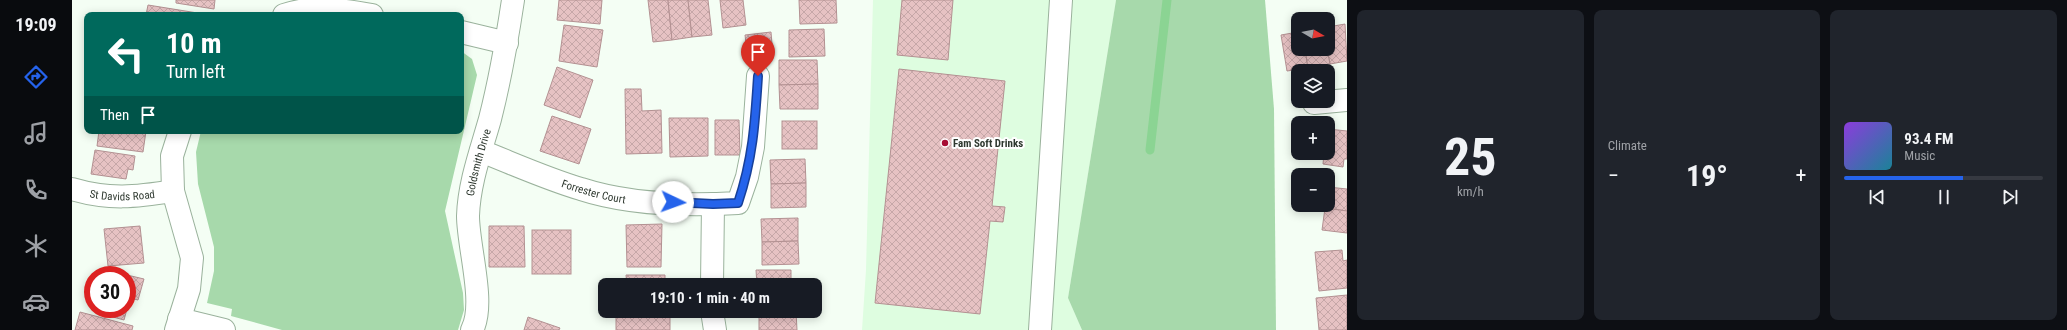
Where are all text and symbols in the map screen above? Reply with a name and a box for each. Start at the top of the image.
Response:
north arrow [1291,12,1335,56]
map controls [1291,12,1335,212]
text: 19:09 [15,14,57,35]
text: 10 m [166,27,222,60]
icon: left [100,28,152,80]
pin [741,35,775,76]
icon: arrive [747,41,769,63]
text: Turn left [166,61,225,82]
icon: directions [22,63,50,91]
button: layers [1291,64,1335,108]
icon: arrive [137,104,159,126]
text: Then [100,106,129,124]
button: + [1291,116,1335,160]
icon: music [22,119,50,147]
street label: Goldsmith Drive [464,127,494,197]
text: 25 [1444,127,1497,188]
text: 93.4 FM [1904,130,1953,148]
place label: Fam Soft Drinks [953,137,1023,150]
marker: Fam Soft Drinks [940,138,950,148]
text: Climate [1608,138,1647,153]
text: Music [1904,148,1935,163]
text: 19° [1686,158,1728,193]
text: − [1608,163,1619,188]
text: + [1795,163,1806,188]
button: − [1291,168,1335,212]
icon: phone [22,176,50,204]
street label: Forrester Court [560,177,627,206]
position arrow [652,181,694,223]
text: km/h [1457,184,1484,199]
icon: previous [1866,186,1888,208]
icon: pause [1933,186,1955,208]
icon: next [1999,186,2021,208]
street label: St Davids Road [89,188,156,203]
icon: climate [22,232,50,260]
speed limit sign: 30 [84,266,136,318]
icon: car [22,288,50,316]
text: 19:10 · 1 min · 40 m [650,289,770,307]

